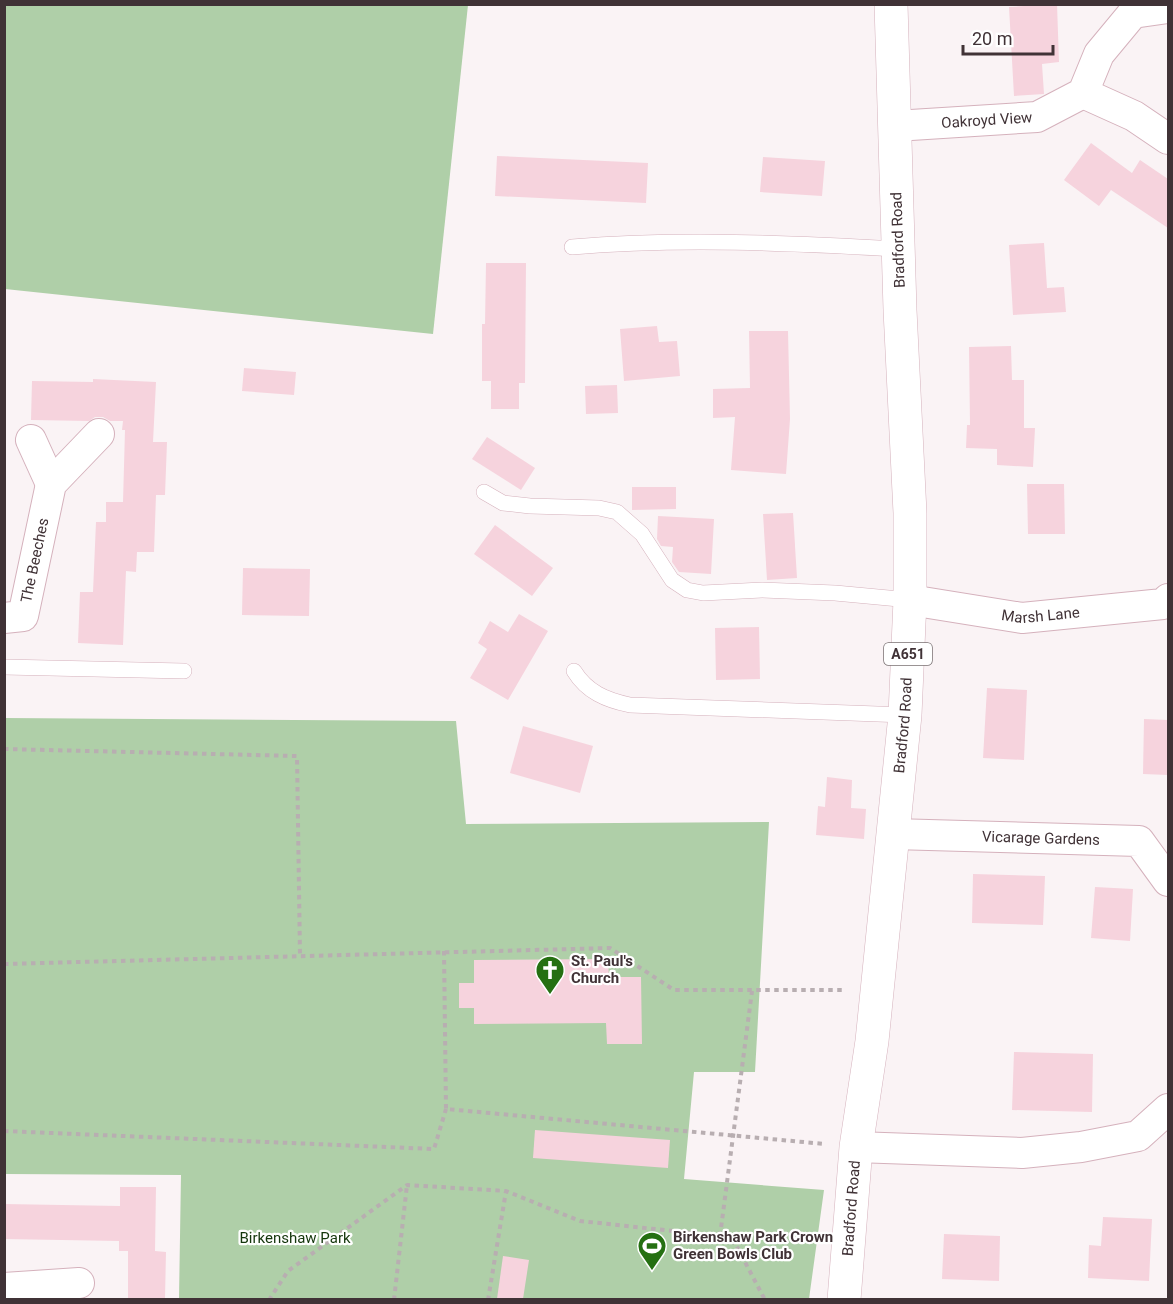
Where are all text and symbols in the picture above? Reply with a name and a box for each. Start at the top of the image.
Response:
scale bar [963,18,1053,56]
text: 20 m [972,28,1012,49]
street label: Oakroyd View [941,108,1033,132]
street label: Bradford Road [887,192,909,288]
street label: The Beeches [17,516,53,604]
street label: Marsh Lane [1000,603,1081,627]
road number: A651 [884,643,932,665]
street label: Bradford Road [890,677,916,774]
street label: Vicarage Gardens [982,828,1100,849]
place label: St. Paul's Church [571,952,633,987]
church icon: St. Paul's Church [534,954,566,996]
street label: Bradford Road [838,1160,864,1257]
place label: Birkenshaw Park Crown Green Bowls Club [673,1228,833,1263]
park label: Birkenshaw Park [239,1229,351,1247]
sports icon: Birkenshaw Park Crown Green Bowls Club [636,1230,668,1272]

